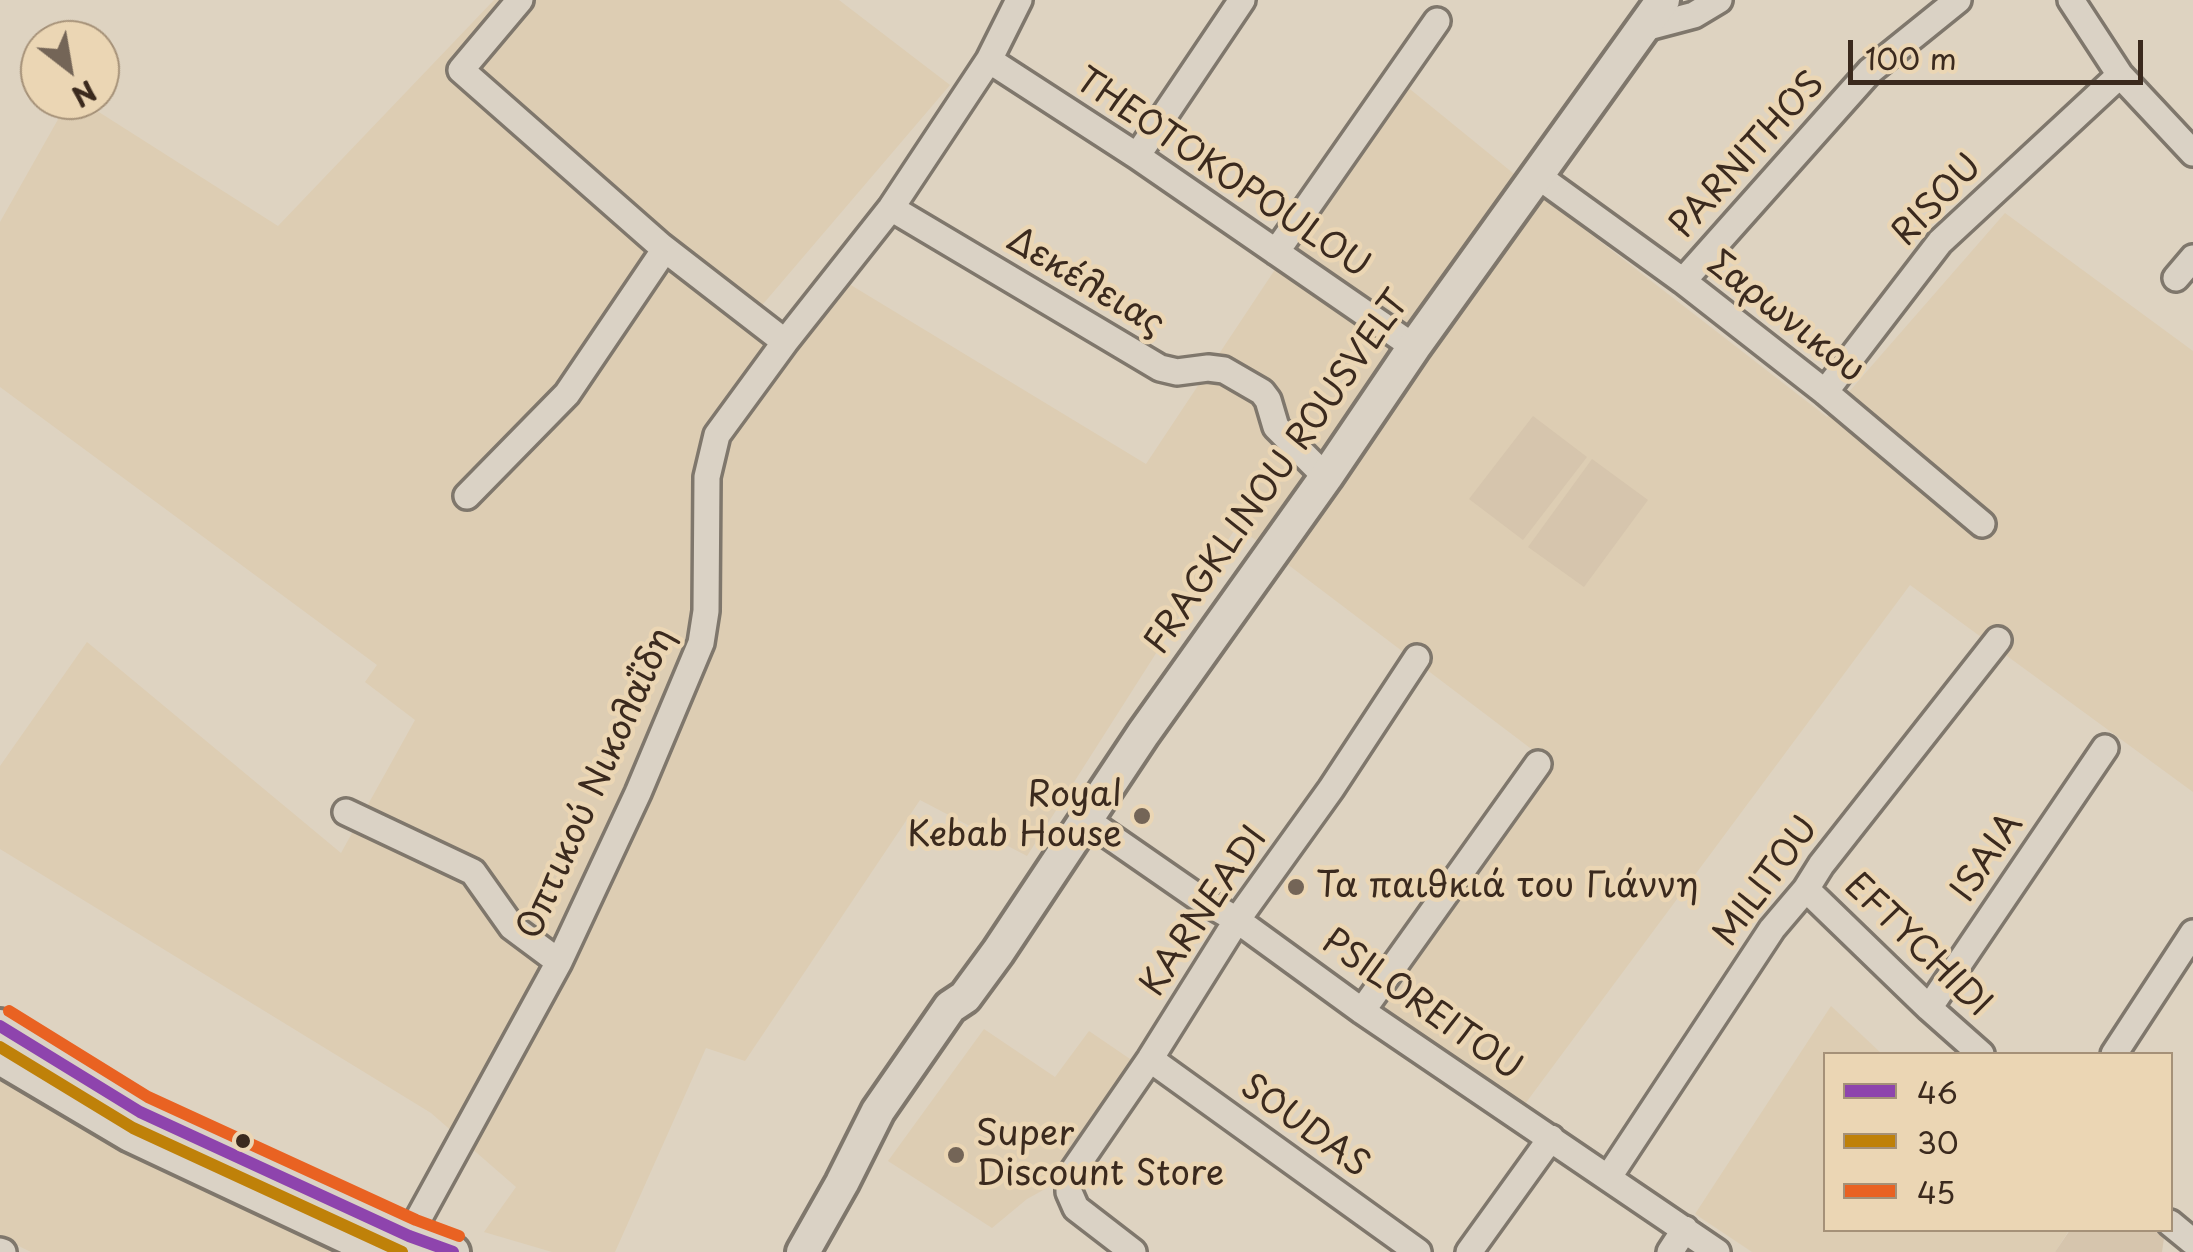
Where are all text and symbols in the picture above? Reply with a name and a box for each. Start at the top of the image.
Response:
north arrow [20,20,120,120]
scale bar [1853,20,2148,82]
text: 100 m [1865,35,1957,80]
street label: THEOTOKOPOULOU [1067,60,1377,288]
street label: PARNITHOS [1662,64,1834,248]
text: N [64,70,105,119]
street label: RISOU [1885,147,1991,255]
street label: Δεκέλειας [999,220,1171,346]
street label: Σαρωνικου [1698,244,1872,392]
street label: FRAGKLINOU ROUSVELT [1137,284,1419,662]
street label: Οπτικού Νικολαΐδη [509,622,685,946]
place label: Royal Kebab House [907,775,1122,857]
marker: Royal Kebab House [1131,805,1153,827]
street label: ISAIA [1943,806,2033,910]
street label: MILITOU [1706,809,1828,955]
street label: KARNEADI [1133,819,1277,1005]
place label: Τα παιθκιά του Γιάννη [1316,866,1699,908]
street label: EFTYCHIDI [1835,866,1999,1026]
marker: Τα παιθκιά του Γιάννη [1285,876,1307,898]
street label: PSILOREITOU [1313,921,1529,1091]
legend [1823,1052,2173,1232]
street label: SOUDAS [1232,1066,1376,1188]
text: 46 [1917,1069,1958,1114]
place label: Super Discount Store [976,1114,1224,1196]
text: 30 [1917,1119,1959,1164]
unlabelled marker [233,1131,253,1151]
marker: Super Discount Store [945,1144,967,1166]
text: 45 [1917,1169,1955,1214]

